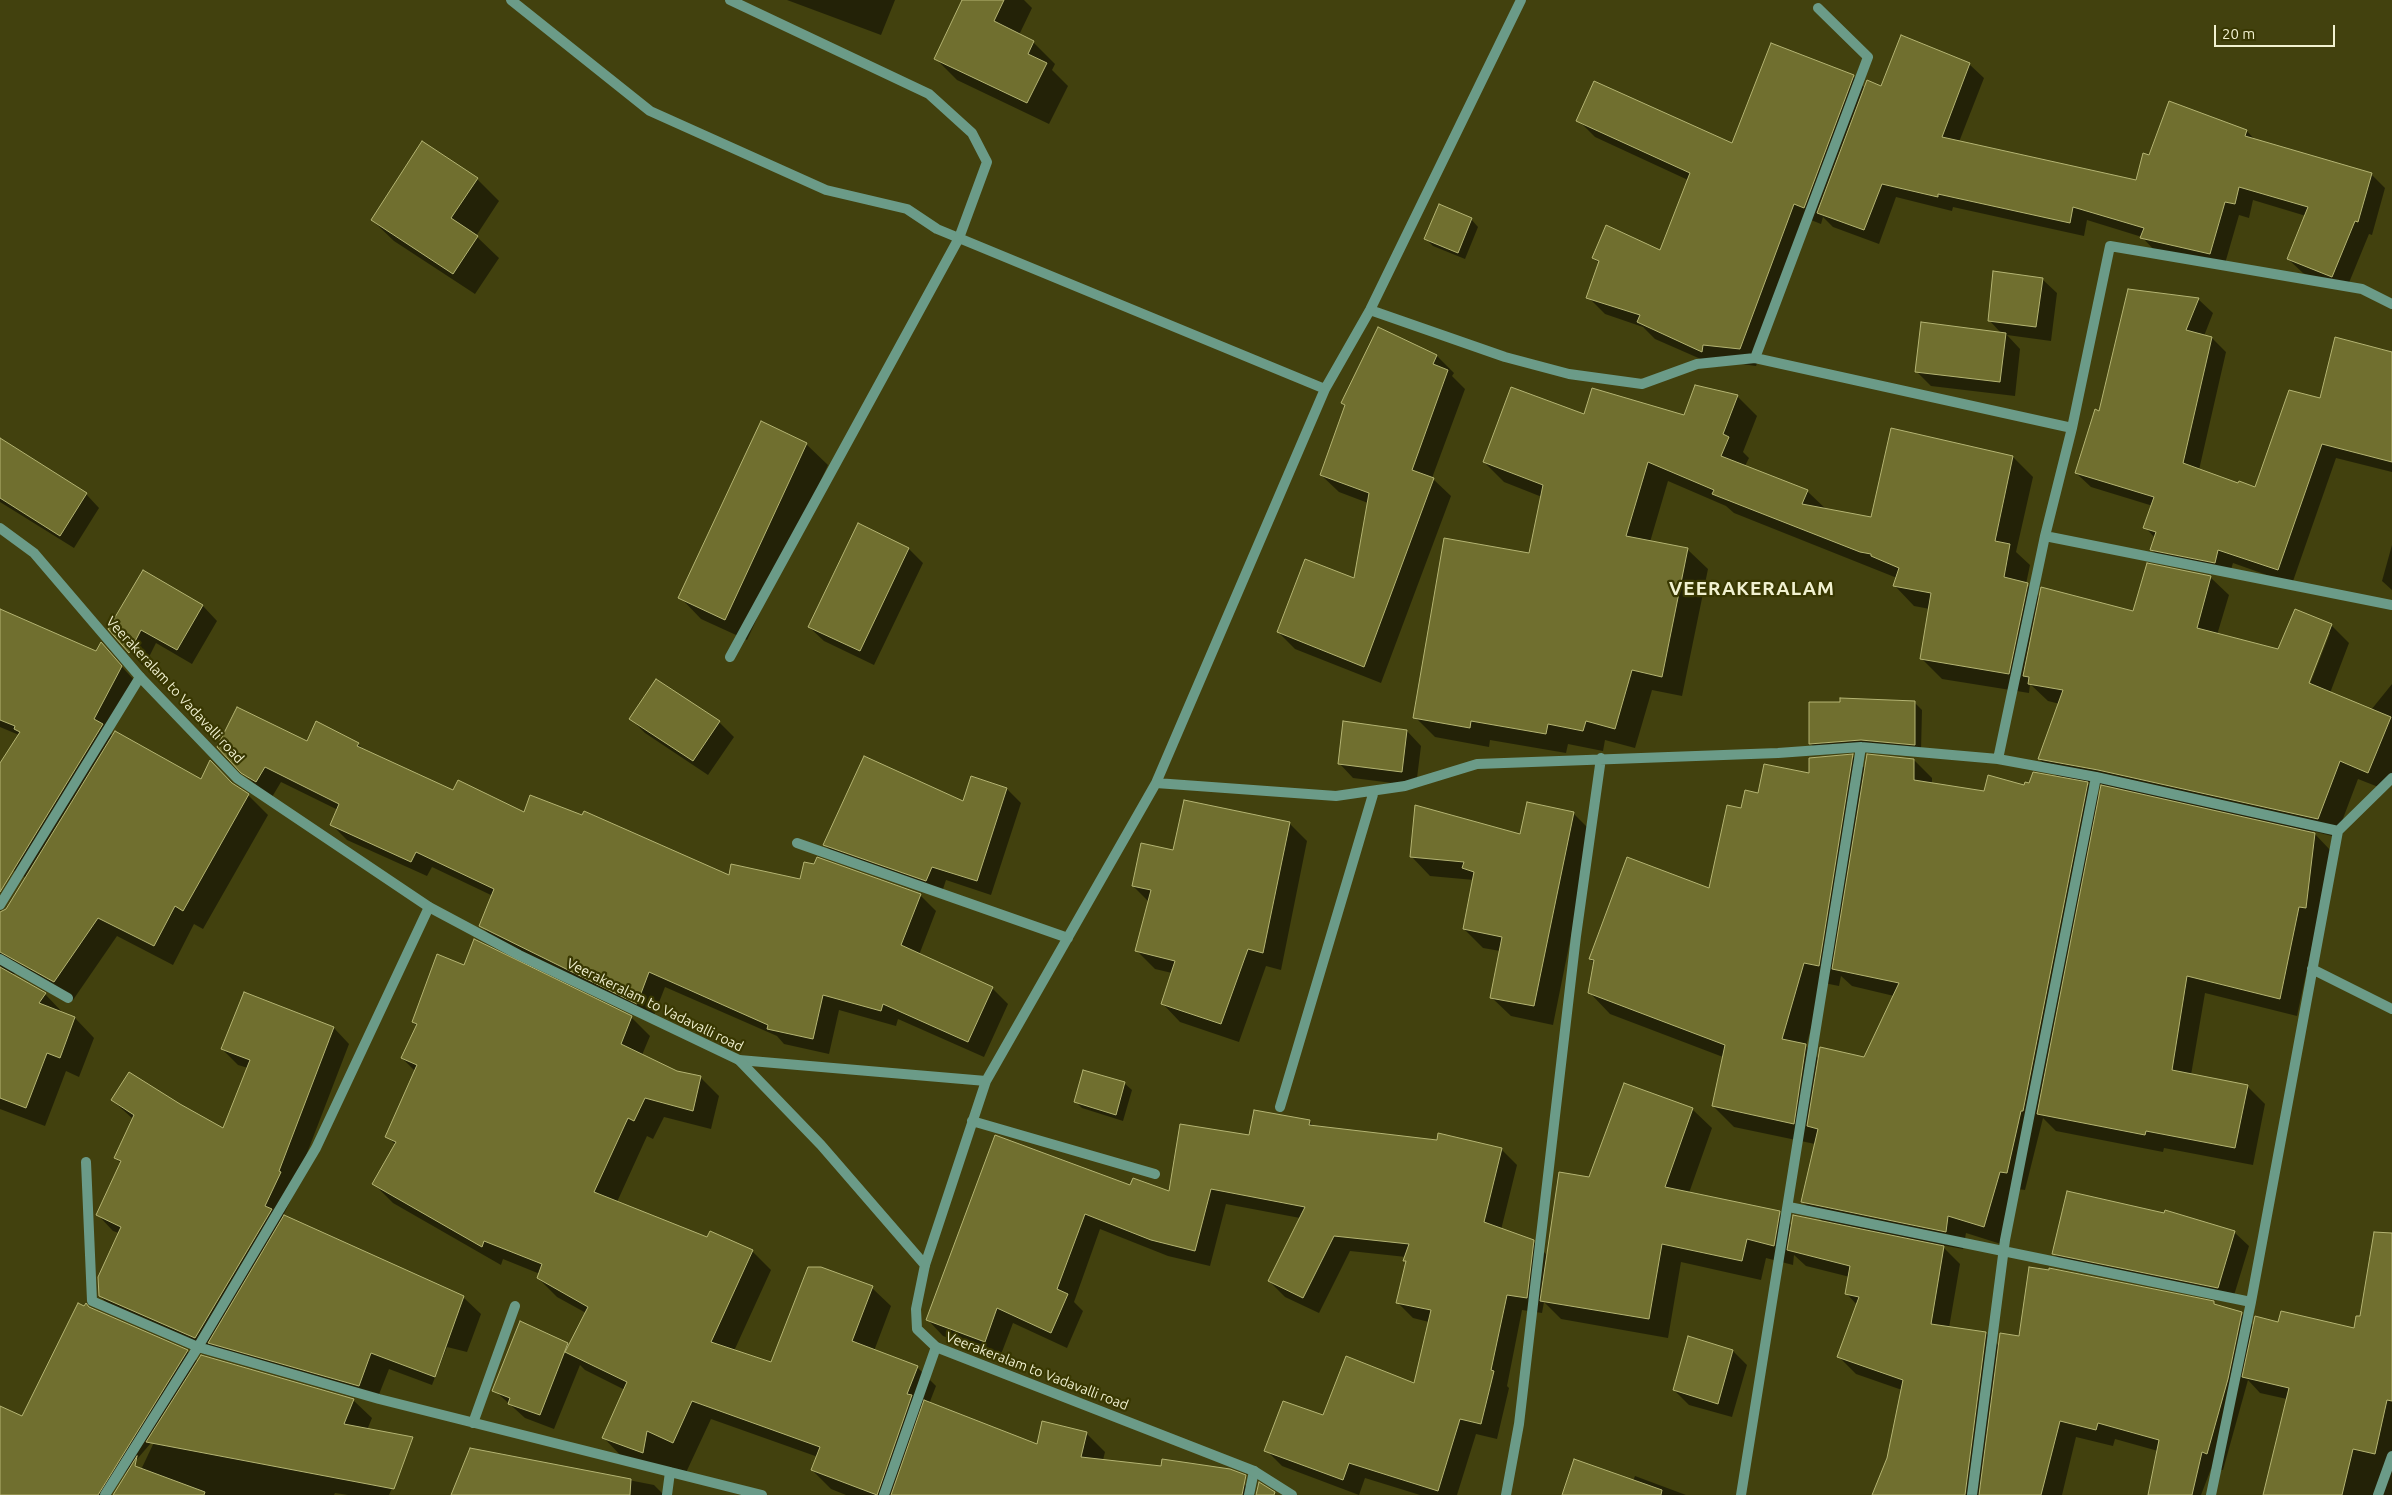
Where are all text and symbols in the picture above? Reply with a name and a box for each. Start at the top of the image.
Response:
scale bar [2217,15,2338,47]
text: 20 m [2222,25,2255,42]
district label: VEERAKERALAM [1668,578,1836,600]
street label: Veerakeralam to Vadavalli road [103,613,247,767]
street label: Veerakeralam to Vadavalli road [564,955,746,1055]
street label: Veerakeralam to Vadavalli road [943,1328,1131,1414]

